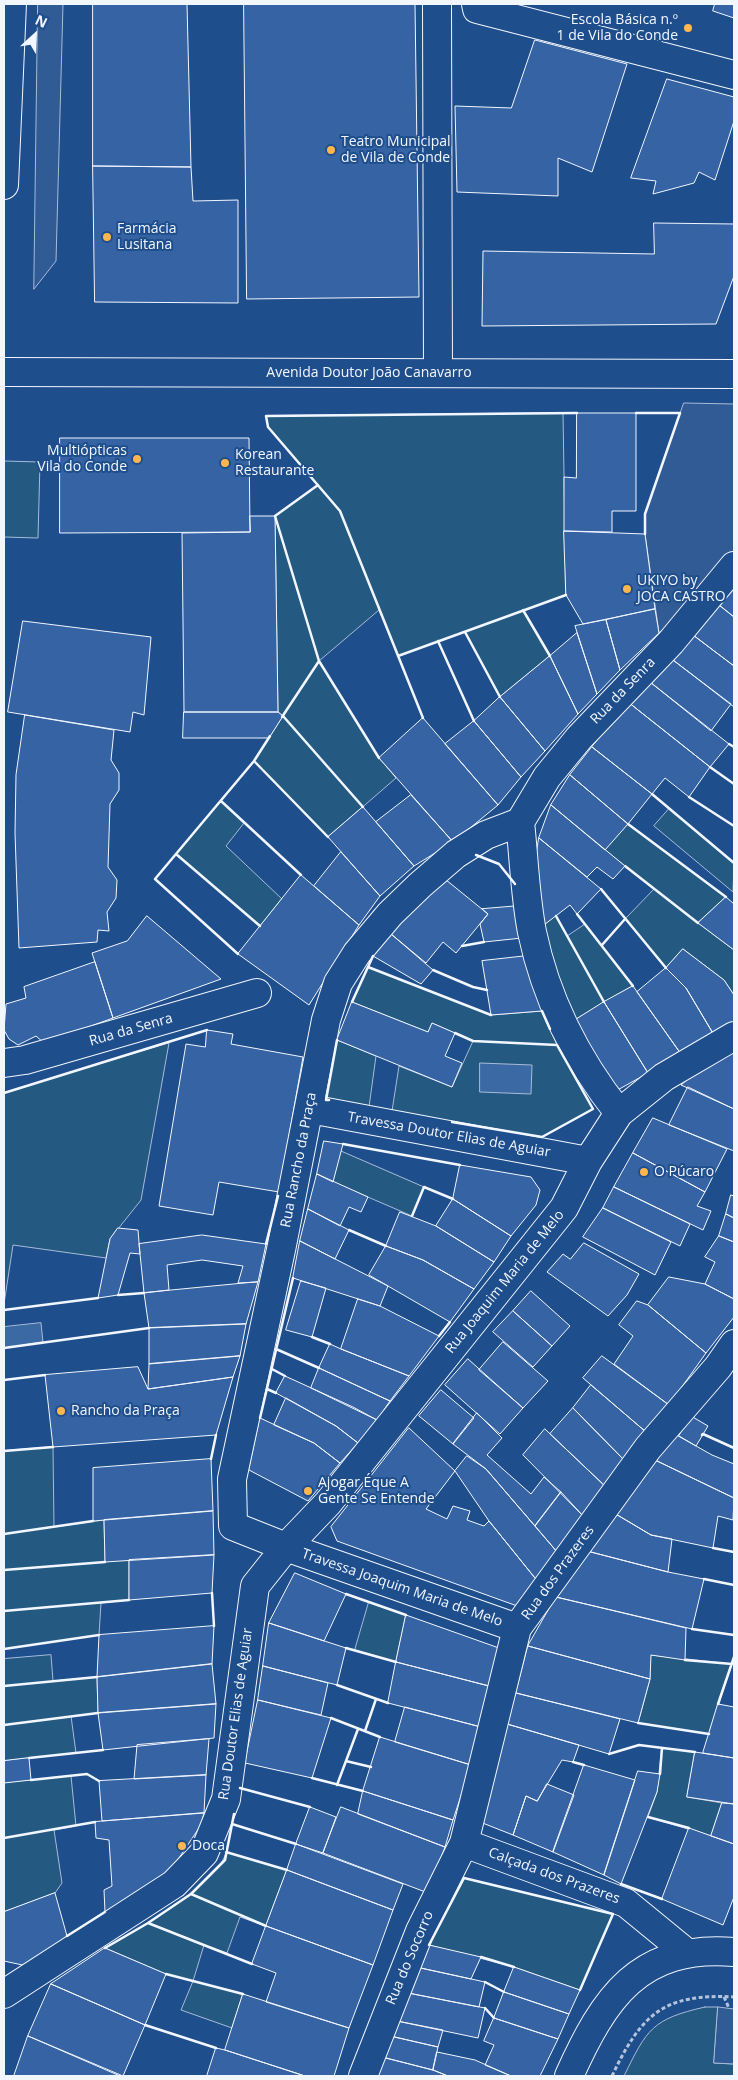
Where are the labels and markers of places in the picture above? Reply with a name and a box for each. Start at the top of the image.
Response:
place label: Escola Básica n.º 1 de Vila do Conde [557,12,678,44]
marker: Escola Básica n.º 1 de Vila do Conde [682,22,694,34]
place label: Teatro Municipal de Vila de Conde [341,134,451,166]
marker: Teatro Municipal de Vila de Conde [325,144,337,156]
place label: Farmácia Lusitana [117,221,176,253]
marker: Farmácia Lusitana [101,231,113,243]
place label: Multiópticas Vila do Conde [37,443,127,476]
place label: Korean Restaurante [235,447,314,480]
marker: Multiópticas Vila do Conde [131,453,143,465]
marker: Korean Restaurante [219,457,231,469]
place label: UKIYO by JOCA CASTRO [637,573,726,606]
marker: UKIYO by JOCA CASTRO [621,583,633,595]
place label: O Púcaro [654,1164,714,1180]
marker: O Púcaro [638,1166,650,1178]
place label: Rancho da Praça [71,1403,180,1419]
marker: Rancho da Praça [55,1405,67,1417]
place label: Ajogar Éque A Gente Se Entende [318,1475,435,1508]
marker: Ajogar Éque A Gente Se Entende [302,1485,314,1497]
place label: Doca [192,1838,225,1854]
marker: Doca [176,1840,188,1852]

